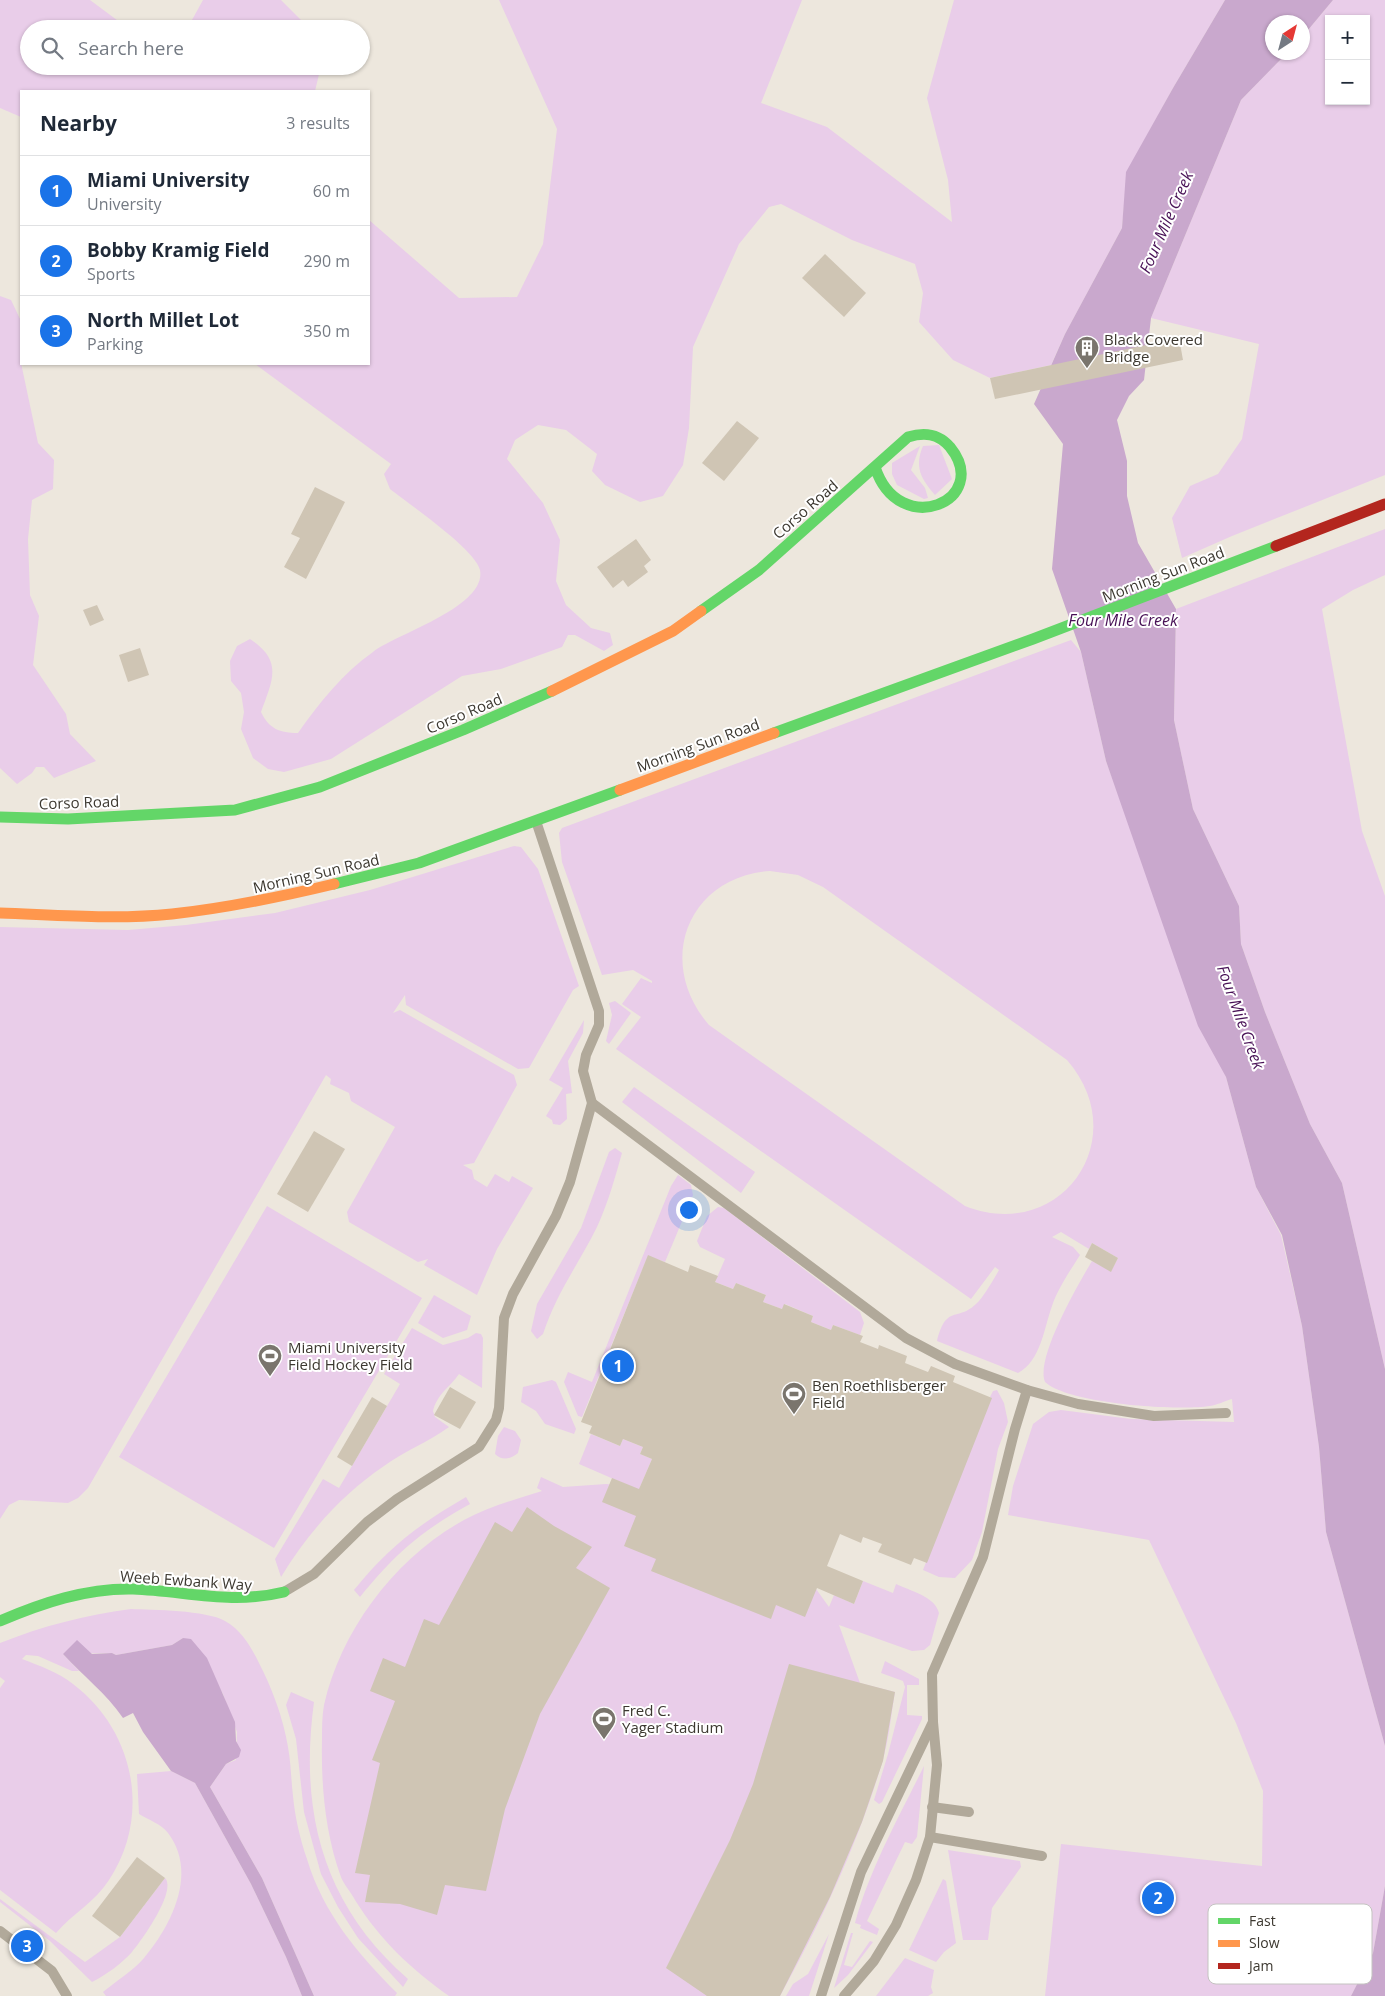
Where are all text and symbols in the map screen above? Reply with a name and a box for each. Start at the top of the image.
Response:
north arrow [1265,15,1310,60]
map controls [1325,15,1370,105]
button: + [1325,15,1370,60]
search box [20,20,370,75]
icon: search [38,34,66,62]
text: Search here [78,35,184,61]
button: − [1325,60,1370,105]
text: Nearby [40,109,117,137]
text: 3 results [286,112,350,134]
water label: Four Mile Creek [1134,166,1199,276]
text: Miami University [87,167,249,193]
text: 1 [51,180,61,202]
text: 60 m [313,180,350,202]
text: University [87,193,161,215]
text: Bobby Kramig Field [87,237,269,263]
text: 2 [51,250,61,272]
text: 290 m [304,250,350,272]
text: Sports [87,263,135,285]
text: North Millet Lot [87,307,239,333]
text: 3 [51,320,61,342]
text: 350 m [304,320,350,342]
place label: Black Covered Bridge [1104,329,1203,366]
text: Parking [87,333,143,355]
building icon: Black Covered Bridge [1074,335,1100,369]
street label: Corso Road [768,475,842,543]
street label: Morning Sun Road [1099,542,1227,606]
water label: Four Mile Creek [1068,609,1179,631]
street label: Corso Road [423,688,505,738]
street label: Morning Sun Road [634,714,762,776]
street label: Corso Road [38,791,120,813]
street label: Morning Sun Road [251,849,381,897]
water label: Four Mile Creek [1212,962,1270,1073]
your location [676,1197,702,1223]
place label: Miami University Field Hockey Field [288,1337,413,1374]
sports icon: Miami University Field Hockey Field [257,1343,283,1377]
pin: 1 [602,1347,634,1385]
place label: Ben Roethlisberger Field [812,1375,946,1412]
sports icon: Ben Roethlisberger Field [781,1381,807,1415]
street label: Weeb Ewbank Way [120,1565,253,1595]
place label: Fred C. Yager Stadium [622,1700,723,1737]
sports icon: Fred C. Yager Stadium [591,1706,617,1740]
pin: 2 [1142,1879,1174,1917]
legend [1208,1904,1372,1984]
text: Fast [1249,1911,1276,1930]
pin: 3 [11,1927,43,1965]
text: Slow [1249,1933,1280,1952]
text: Jam [1247,1956,1274,1975]

